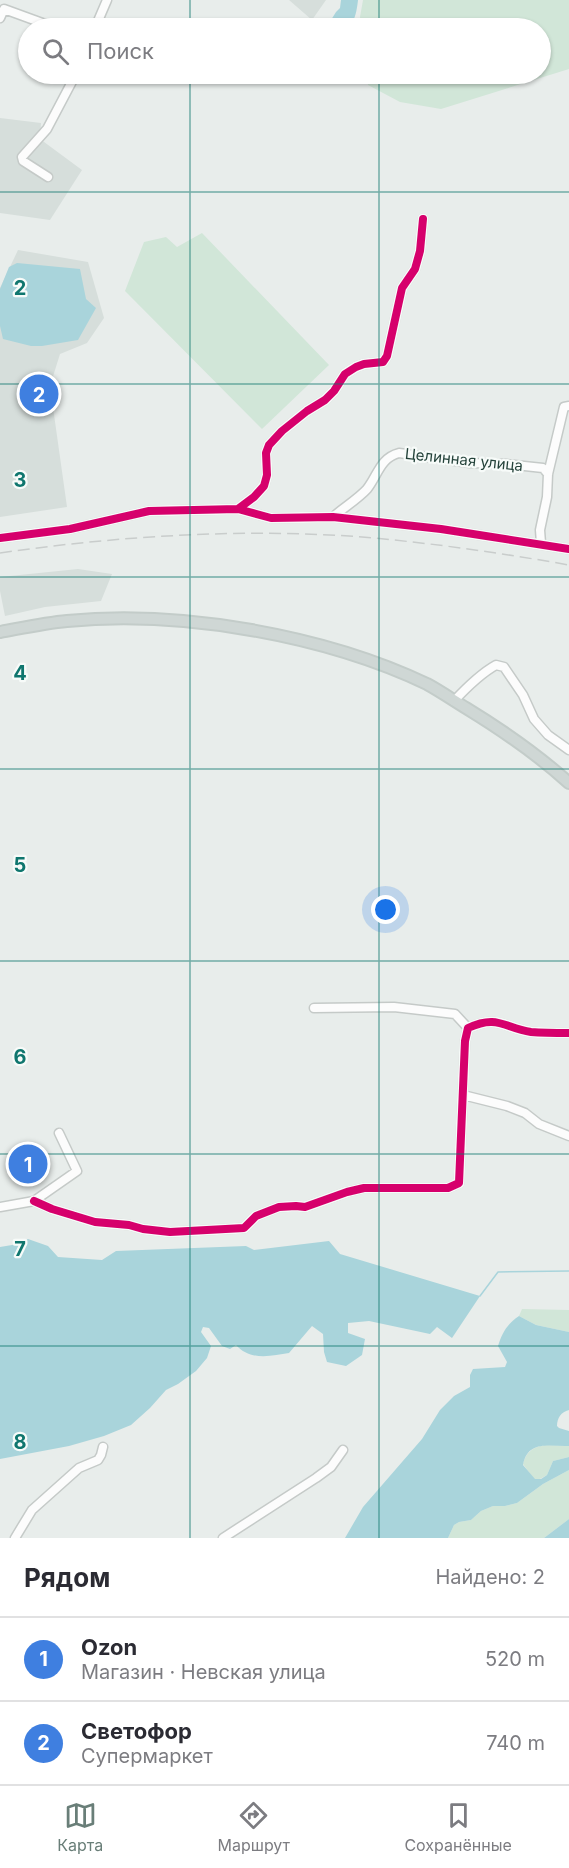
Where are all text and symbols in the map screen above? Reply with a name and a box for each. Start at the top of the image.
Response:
search box [18,18,551,84]
icon: search [39,35,72,68]
text: Поиск [87,38,154,64]
text: 2 [14,276,26,300]
pin: 2 [20,372,58,416]
street label: Целинная улица [404,444,524,475]
text: 3 [14,468,26,492]
text: 4 [13,661,27,685]
text: 5 [14,853,26,877]
your location [371,895,400,924]
text: 6 [14,1045,27,1069]
pin: 1 [9,1142,48,1186]
text: 7 [14,1237,26,1261]
text: 8 [13,1430,27,1454]
text: Рядом [24,1562,110,1593]
text: Найдено: 2 [435,1565,545,1589]
text: Ozon [81,1634,137,1660]
text: 1 [39,1647,48,1671]
text: 520 m [485,1647,545,1671]
text: Магазин · Невская улица [81,1660,326,1684]
text: Светофор [81,1718,192,1744]
text: 2 [37,1731,50,1755]
text: 740 m [486,1731,545,1755]
text: Супермаркет [81,1744,213,1768]
tab: Карта [57,1799,103,1855]
tab: Маршрут [217,1799,290,1855]
tab: Сохранённые [404,1799,512,1855]

